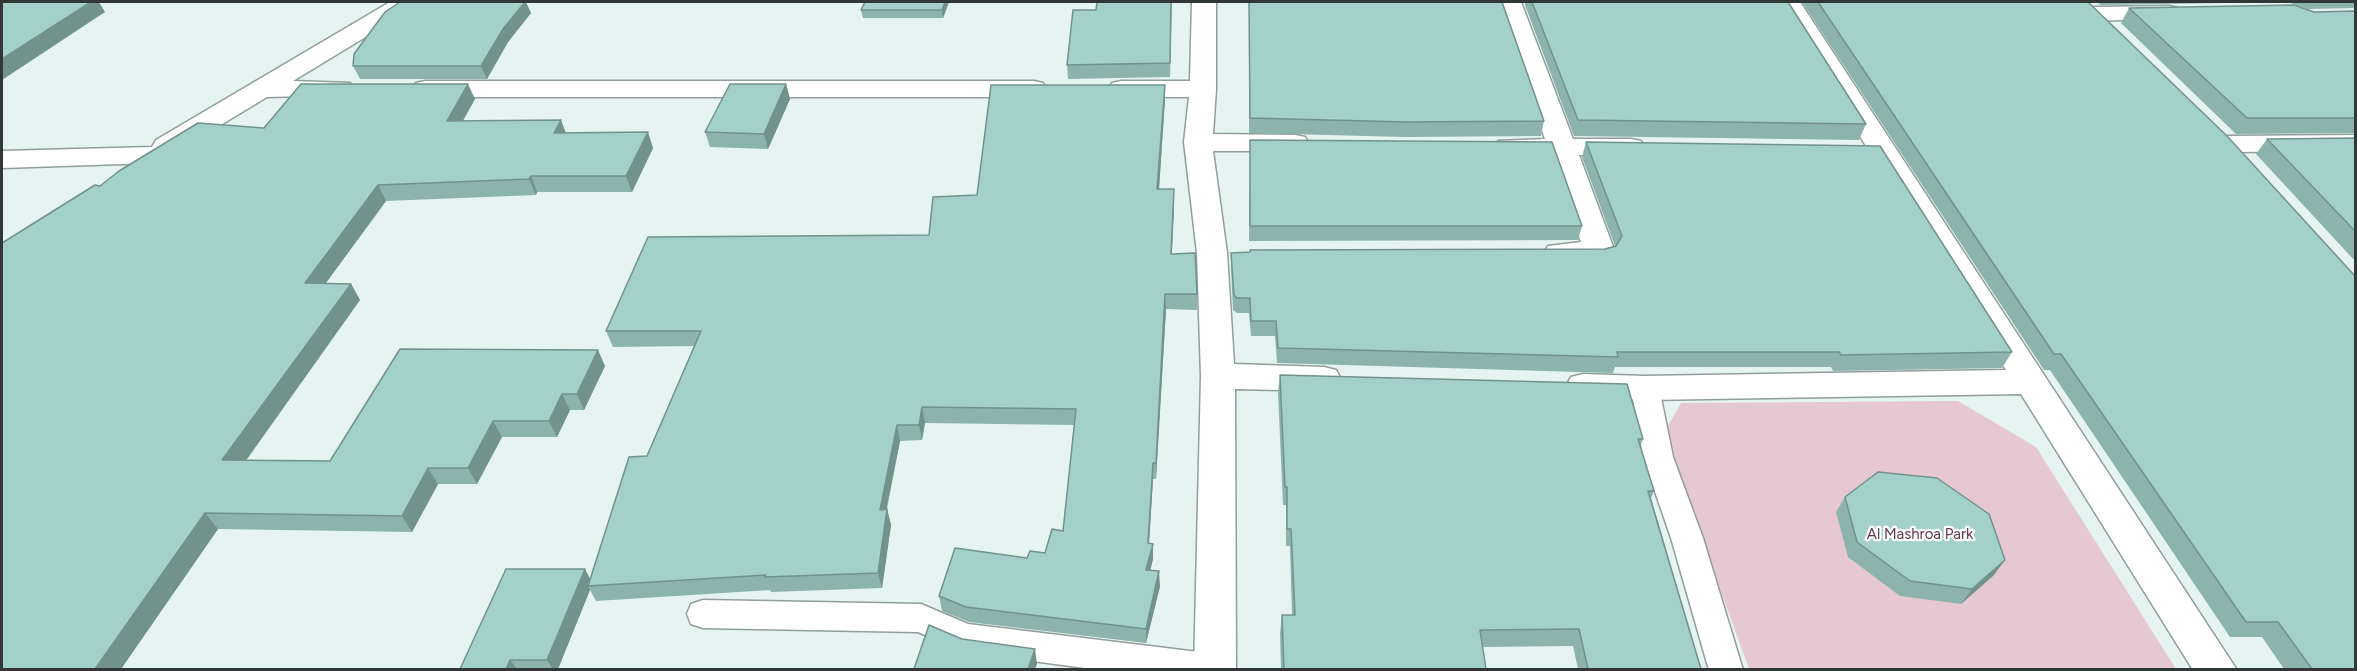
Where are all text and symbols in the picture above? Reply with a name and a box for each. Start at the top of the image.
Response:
park label: Al Mashroa Park [1867,526,1973,544]

